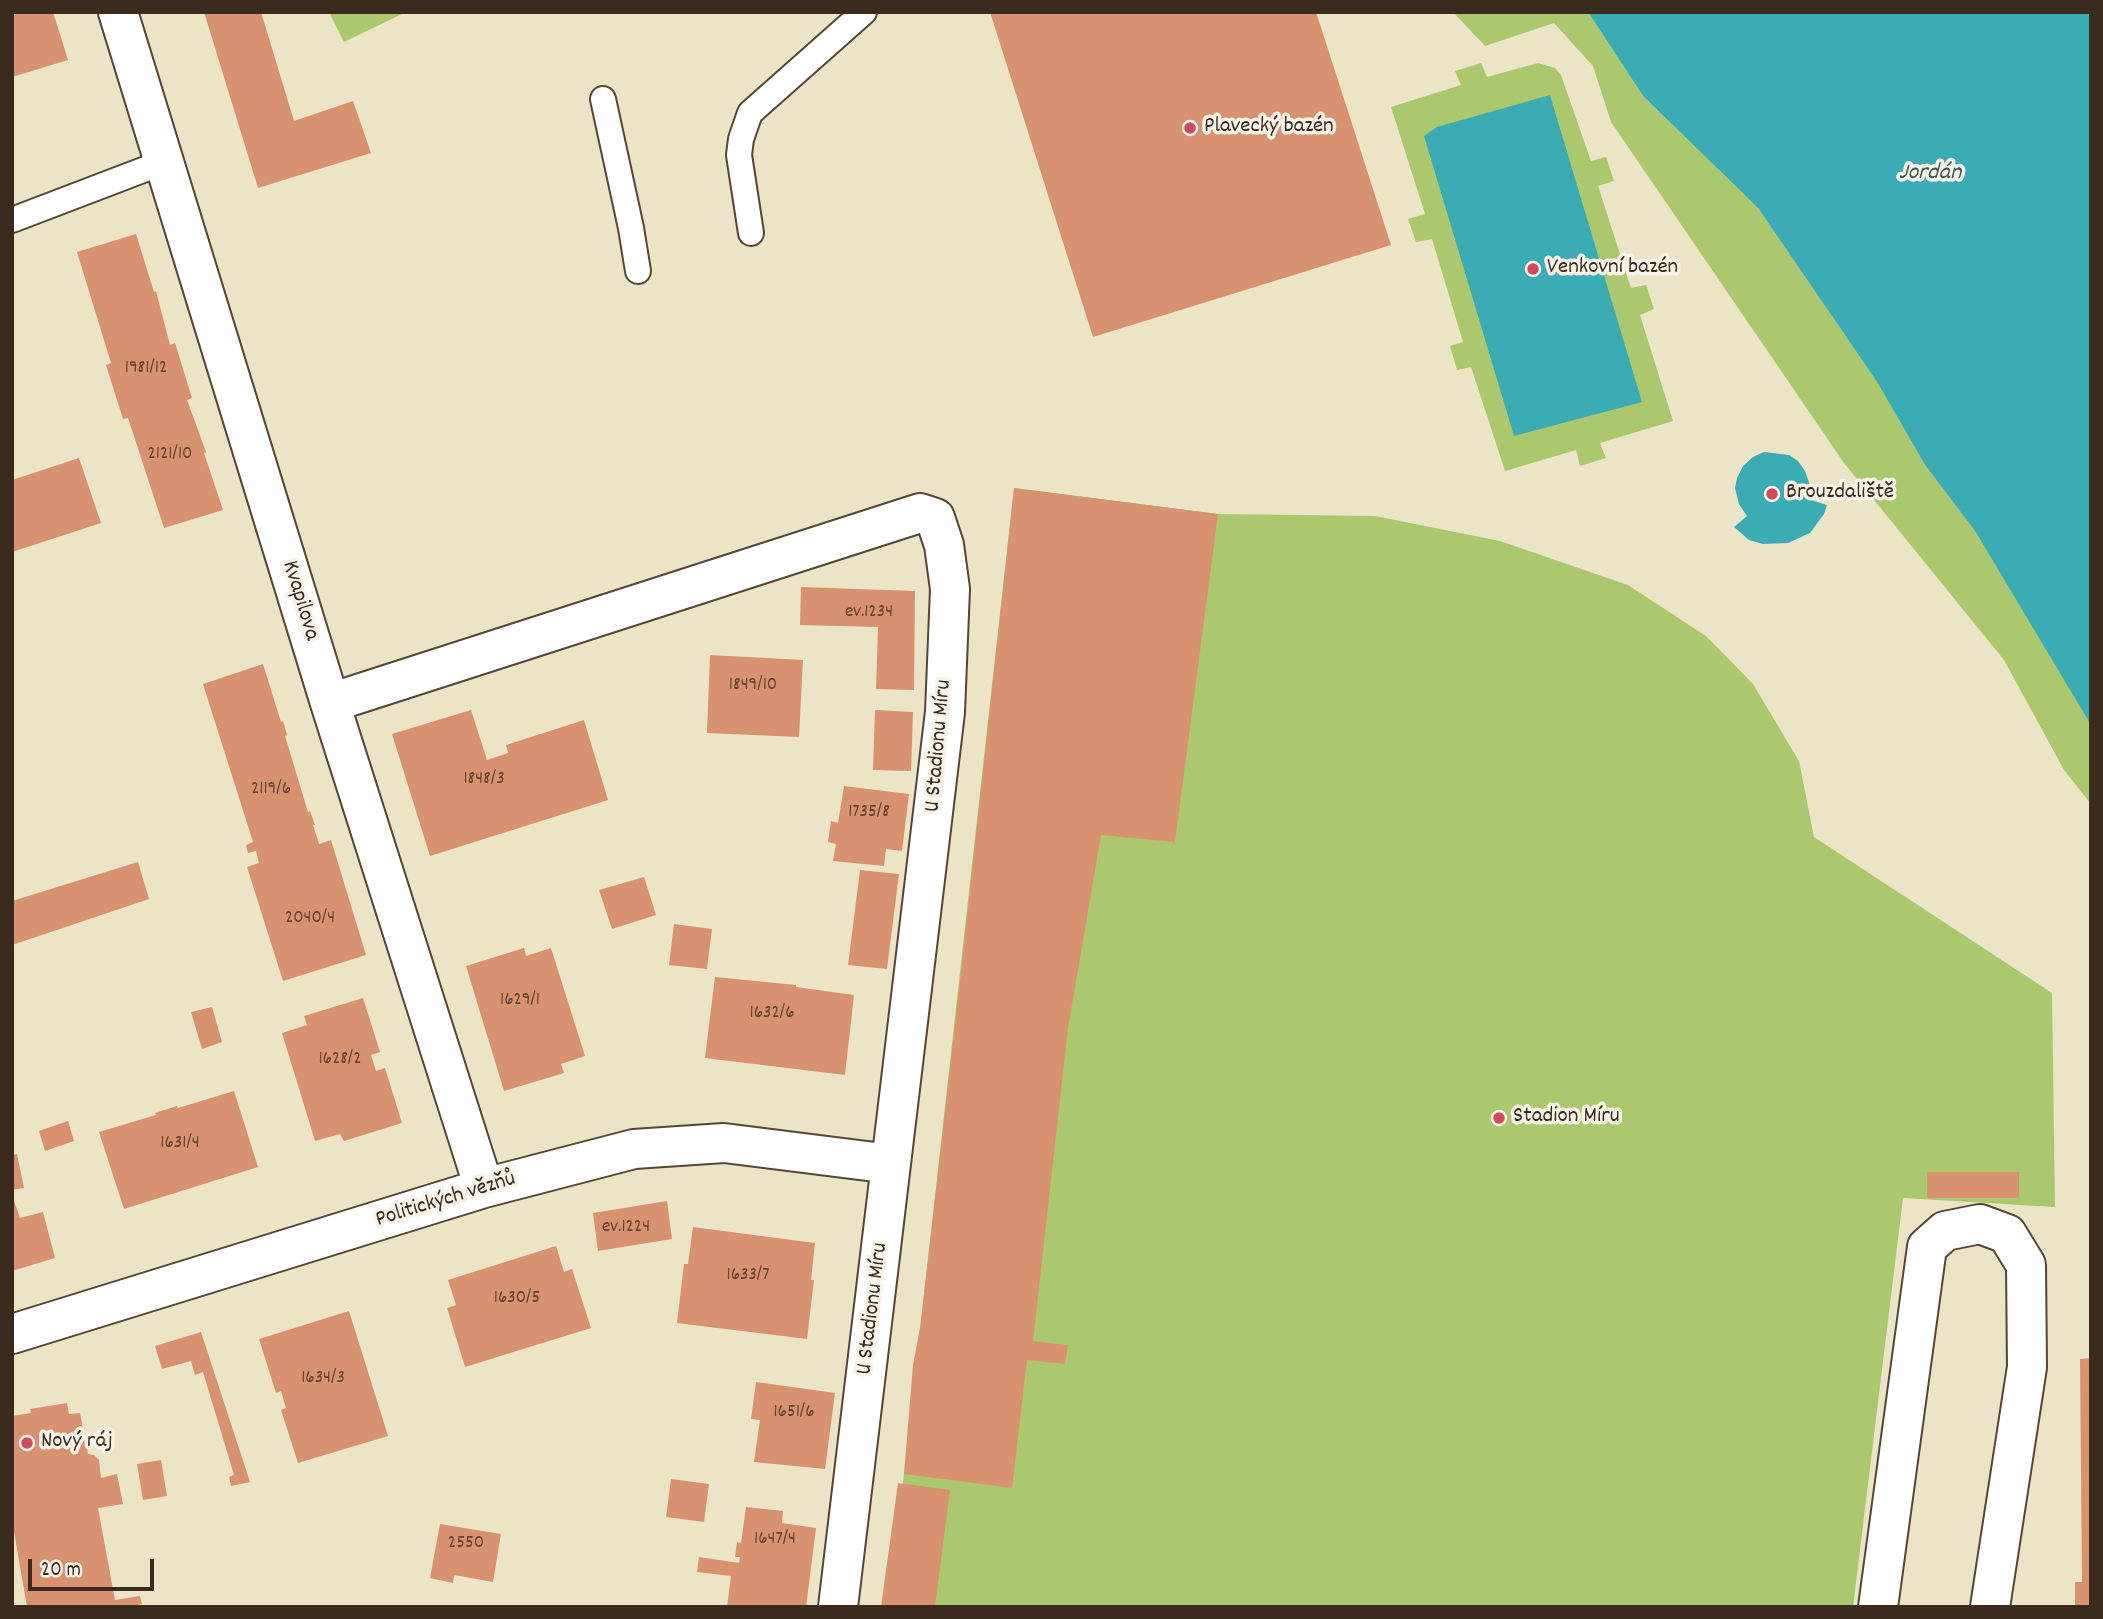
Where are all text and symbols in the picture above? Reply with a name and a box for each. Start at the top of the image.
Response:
place label: Plavecký bazén [1204,114,1334,142]
marker: Plavecký bazén [1182,120,1198,136]
water label: Jordán [1899,161,1961,189]
place label: Venkovní bazén [1547,255,1678,283]
marker: Venkovní bazén [1525,261,1541,277]
house number: 1981/12 [125,358,167,380]
house number: 2121/10 [148,444,192,466]
place label: Brouzdaliště [1786,480,1894,508]
marker: Brouzdaliště [1764,486,1780,502]
street label: Kvapilova [274,558,324,644]
house number: ev.1234 [845,602,893,624]
house number: 1849/10 [729,675,777,697]
street label: U Stadionu Míru [920,679,960,813]
house number: 1848/3 [463,769,505,791]
house number: 2119/6 [251,779,291,801]
house number: 1735/8 [848,802,890,824]
house number: 2040/4 [285,908,335,930]
house number: 1629/1 [500,990,540,1012]
house number: 1632/6 [750,1003,794,1025]
house number: 1628/2 [318,1049,362,1071]
place label: Stadion Míru [1513,1104,1620,1132]
marker: Stadion Míru [1491,1110,1507,1126]
house number: 1631/4 [160,1133,200,1155]
street label: Politických vězňů [373,1167,519,1235]
house number: ev.1224 [602,1217,650,1239]
street label: U Stadionu Míru [852,1241,896,1377]
house number: 1633/7 [726,1265,770,1287]
house number: 1630/5 [494,1288,540,1310]
house number: 1634/3 [301,1368,345,1390]
house number: 1651/6 [773,1402,815,1424]
place label: Nový ráj [41,1429,113,1457]
marker: Nový ráj [19,1435,35,1451]
house number: 1647/4 [754,1529,796,1551]
house number: 2550 [448,1533,484,1555]
scale bar [32,1546,158,1590]
text: 20 m [41,1556,81,1586]

